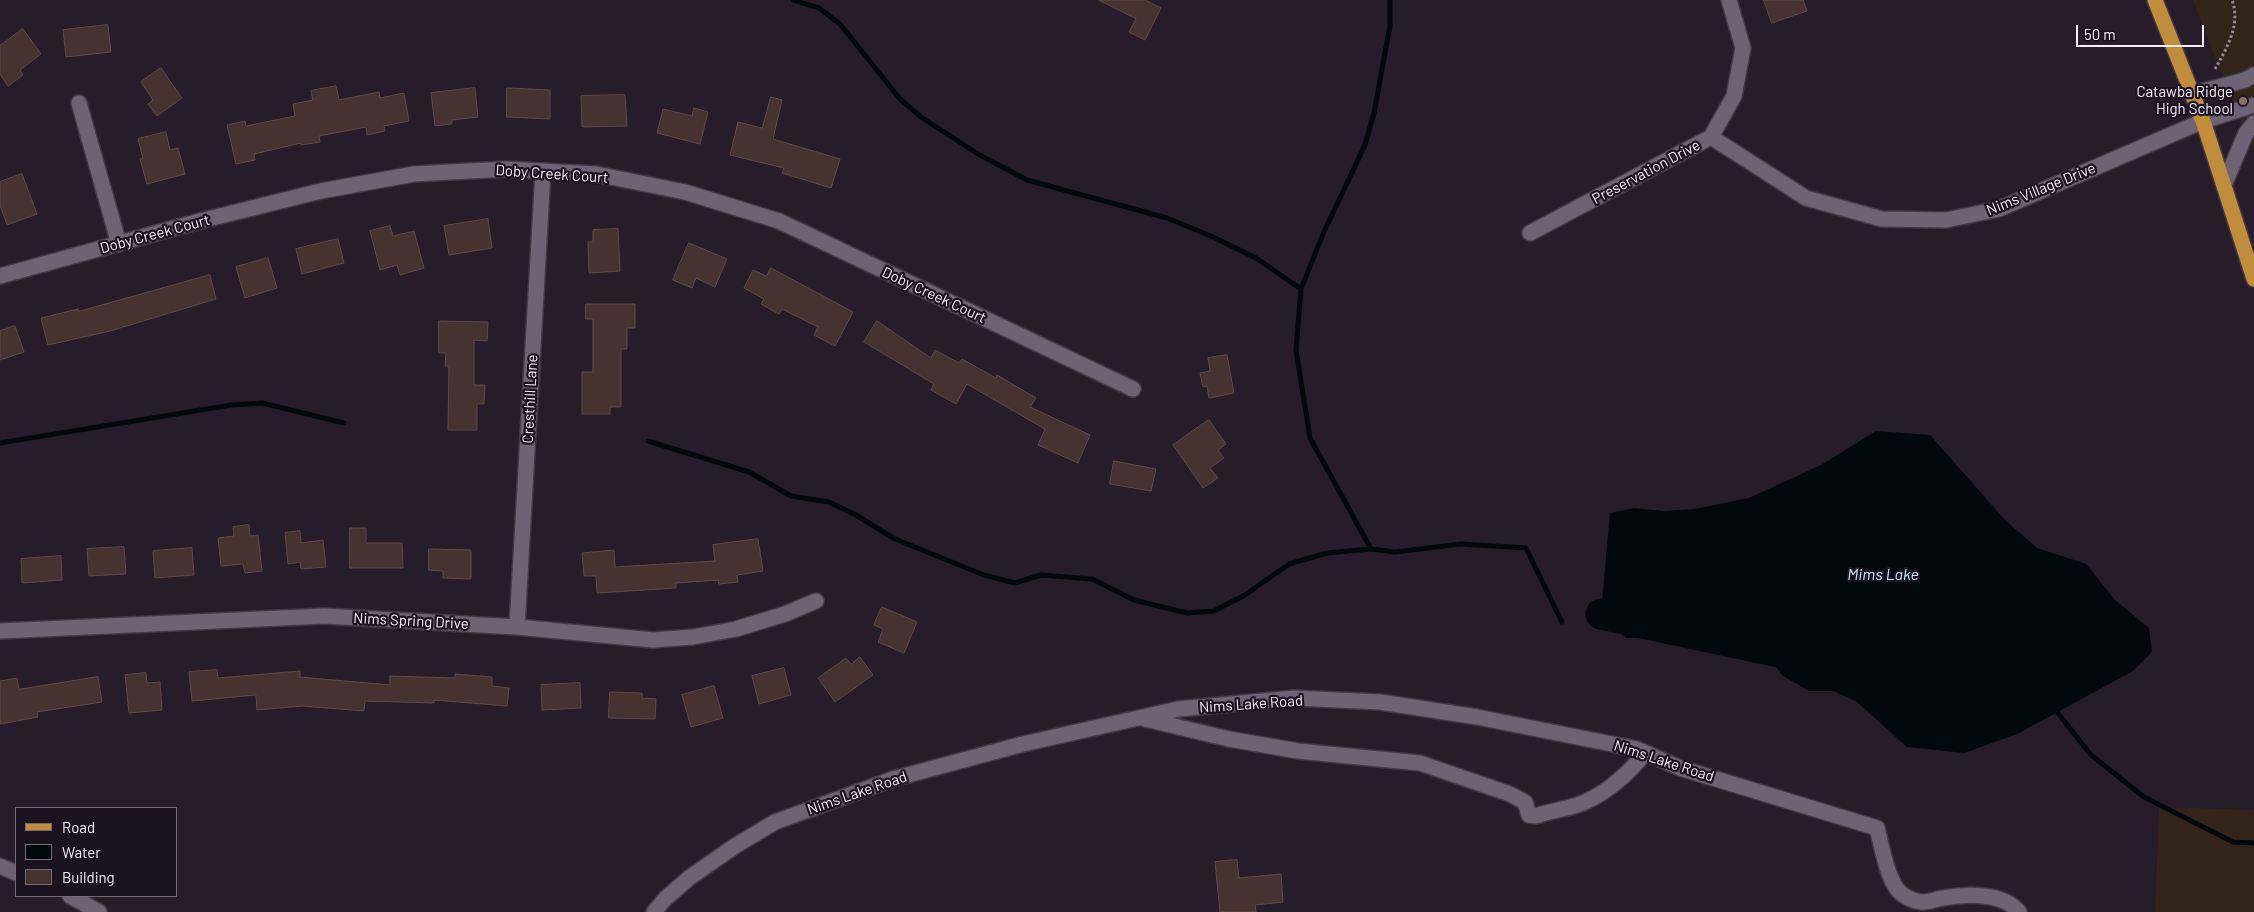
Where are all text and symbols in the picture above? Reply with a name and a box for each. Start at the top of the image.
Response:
scale bar [2079,15,2206,47]
text: 50 m [2084,25,2116,43]
place label: Catawba Ridge High School [2136,83,2233,118]
marker: Catawba Ridge High School [2237,95,2249,107]
street label: Preservation Drive [1589,136,1703,208]
street label: Nims Village Drive [1984,159,2098,219]
street label: Doby Creek Court [495,161,609,187]
street label: Doby Creek Court [98,211,212,257]
street label: Doby Creek Court [879,263,989,327]
street label: Cresthill Lane [519,354,541,444]
water label: Mims Lake [1847,565,1919,585]
street label: Nims Spring Drive [353,609,469,633]
street label: Nims Lake Road [1198,691,1304,717]
street label: Nims Lake Road [1612,736,1716,786]
street label: Nims Lake Road [805,768,909,818]
legend [15,807,178,897]
text: Road [62,818,95,836]
text: Water [62,843,101,861]
text: Building [62,868,115,886]

